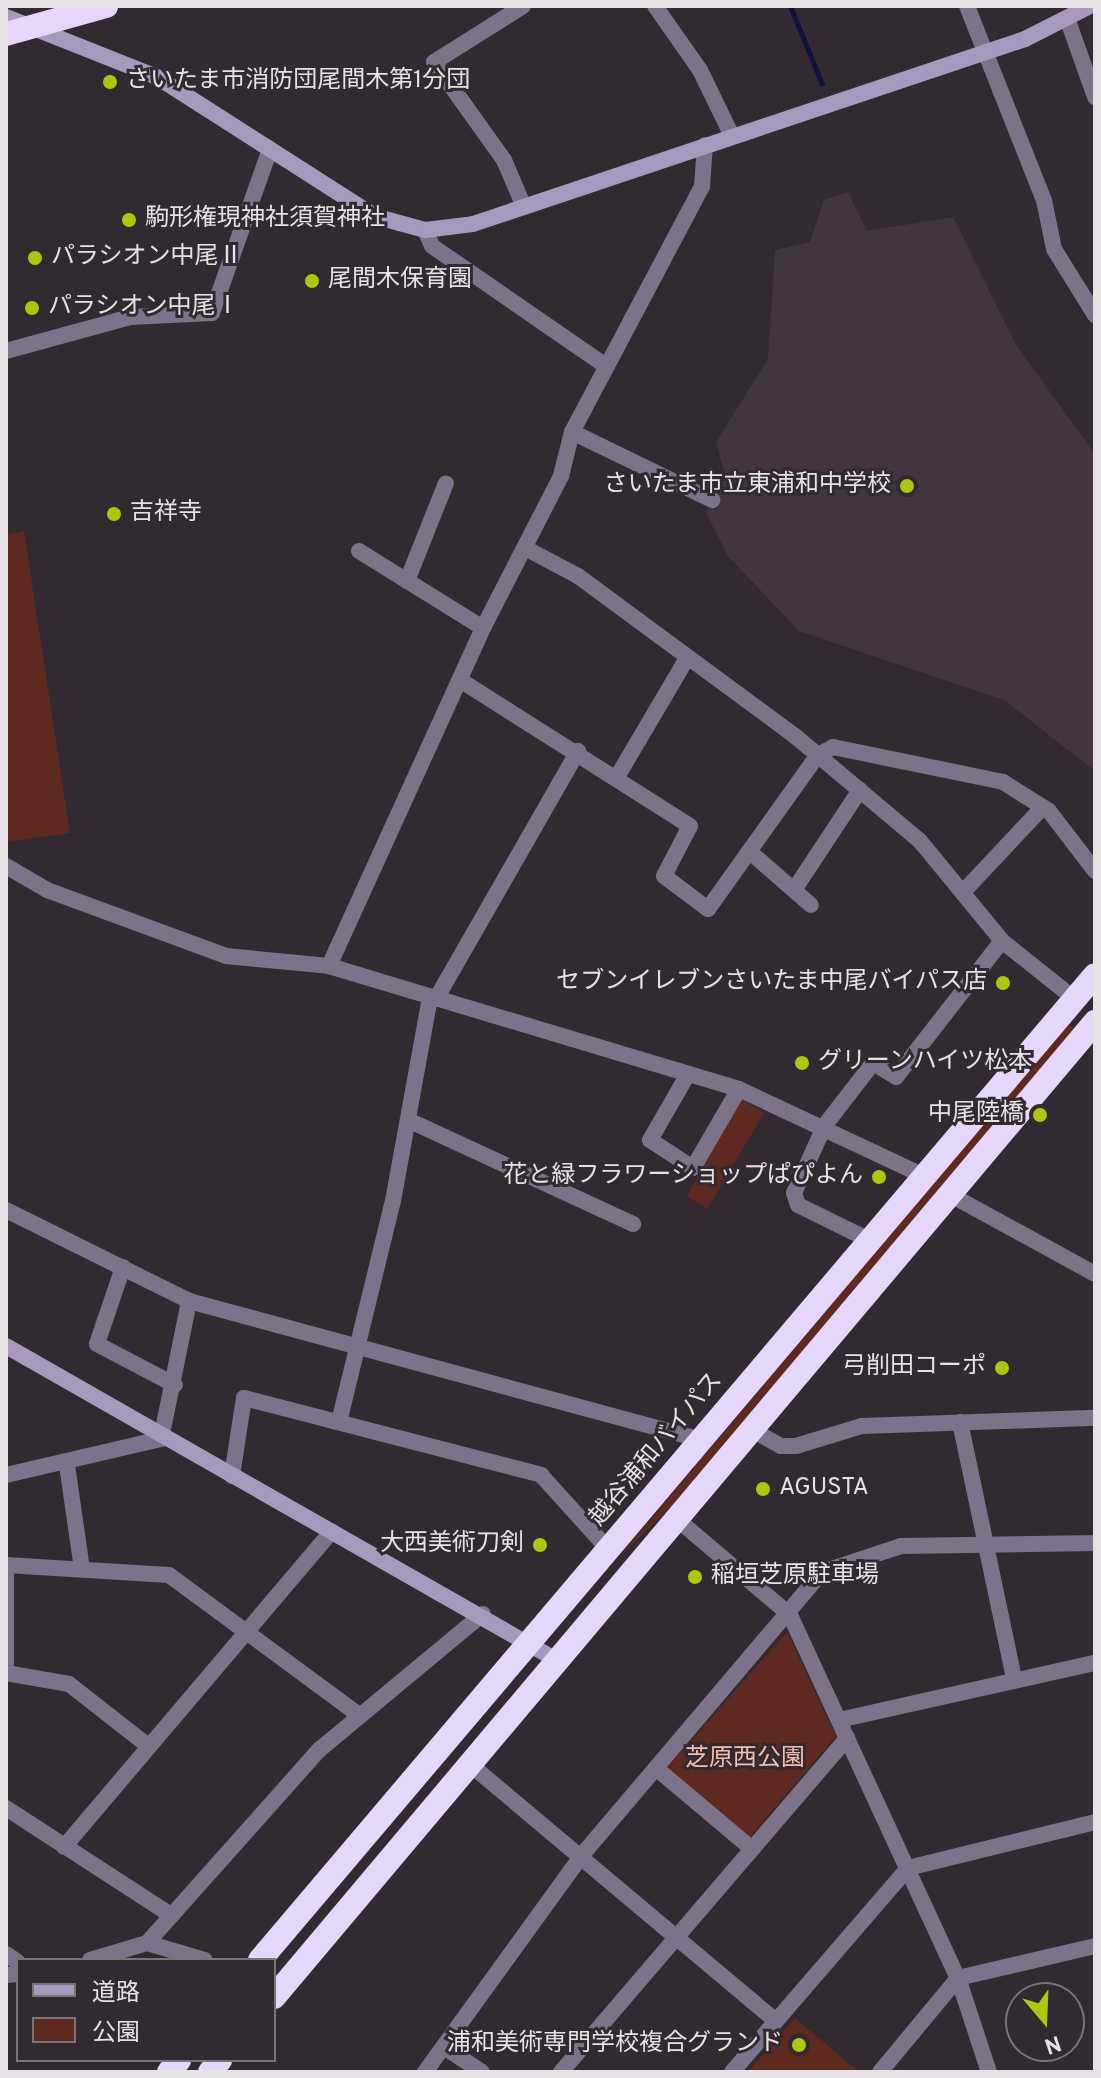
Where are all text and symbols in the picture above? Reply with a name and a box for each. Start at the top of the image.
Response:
place label: さいたま市消防団尾間木第1分団 [126,68,471,96]
marker: さいたま市消防団尾間木第1分団 [101,73,119,91]
place label: 駒形権現神社須賀神社 [145,206,385,234]
marker: 駒形権現神社須賀神社 [120,211,138,229]
place label: パラシオン中尾Ⅱ [51,244,243,272]
marker: パラシオン中尾Ⅱ [26,249,44,267]
place label: 尾間木保育園 [328,267,472,295]
marker: 尾間木保育園 [303,272,321,290]
place label: パラシオン中尾Ⅰ [48,294,240,322]
marker: パラシオン中尾Ⅰ [23,299,41,317]
place label: さいたま市立東浦和中学校 [603,472,891,500]
marker: さいたま市立東浦和中学校 [898,477,916,495]
place label: 吉祥寺 [130,500,202,528]
marker: 吉祥寺 [105,505,123,523]
place label: セブンイレブンさいたま中尾バイパス店 [555,969,987,997]
marker: セブンイレブンさいたま中尾バイパス店 [994,974,1012,992]
place label: グリーンハイツ松本 [818,1049,1034,1077]
marker: グリーンハイツ松本 [793,1054,811,1072]
place label: 中尾陸橋 [928,1101,1024,1129]
marker: 中尾陸橋 [1031,1106,1049,1124]
place label: 花と緑フラワーショップぱぴよん [503,1163,863,1191]
marker: 花と緑フラワーショップぱぴよん [870,1168,888,1186]
place label: 弓削田コーポ [842,1354,986,1382]
marker: 弓削田コーポ [993,1359,1011,1377]
street label: 越谷浦和バイパス [584,1367,730,1533]
place label: AGUSTA [779,1475,869,1503]
marker: AGUSTA [754,1480,772,1498]
place label: 大西美術刀剣 [380,1531,524,1559]
marker: 大西美術刀剣 [531,1536,549,1554]
place label: 稲垣芝原駐車場 [711,1563,879,1591]
marker: 稲垣芝原駐車場 [686,1568,704,1586]
park label: 芝原西公園 [685,1746,805,1774]
legend [16,1958,276,2062]
text: 道路 [92,1979,140,2009]
north arrow [1005,1982,1085,2062]
text: 公園 [92,2019,140,2049]
text: N [1040,2028,1064,2059]
place label: 浦和美術専門学校複合グランド [447,2031,783,2059]
marker: 浦和美術専門学校複合グランド [790,2036,808,2054]

